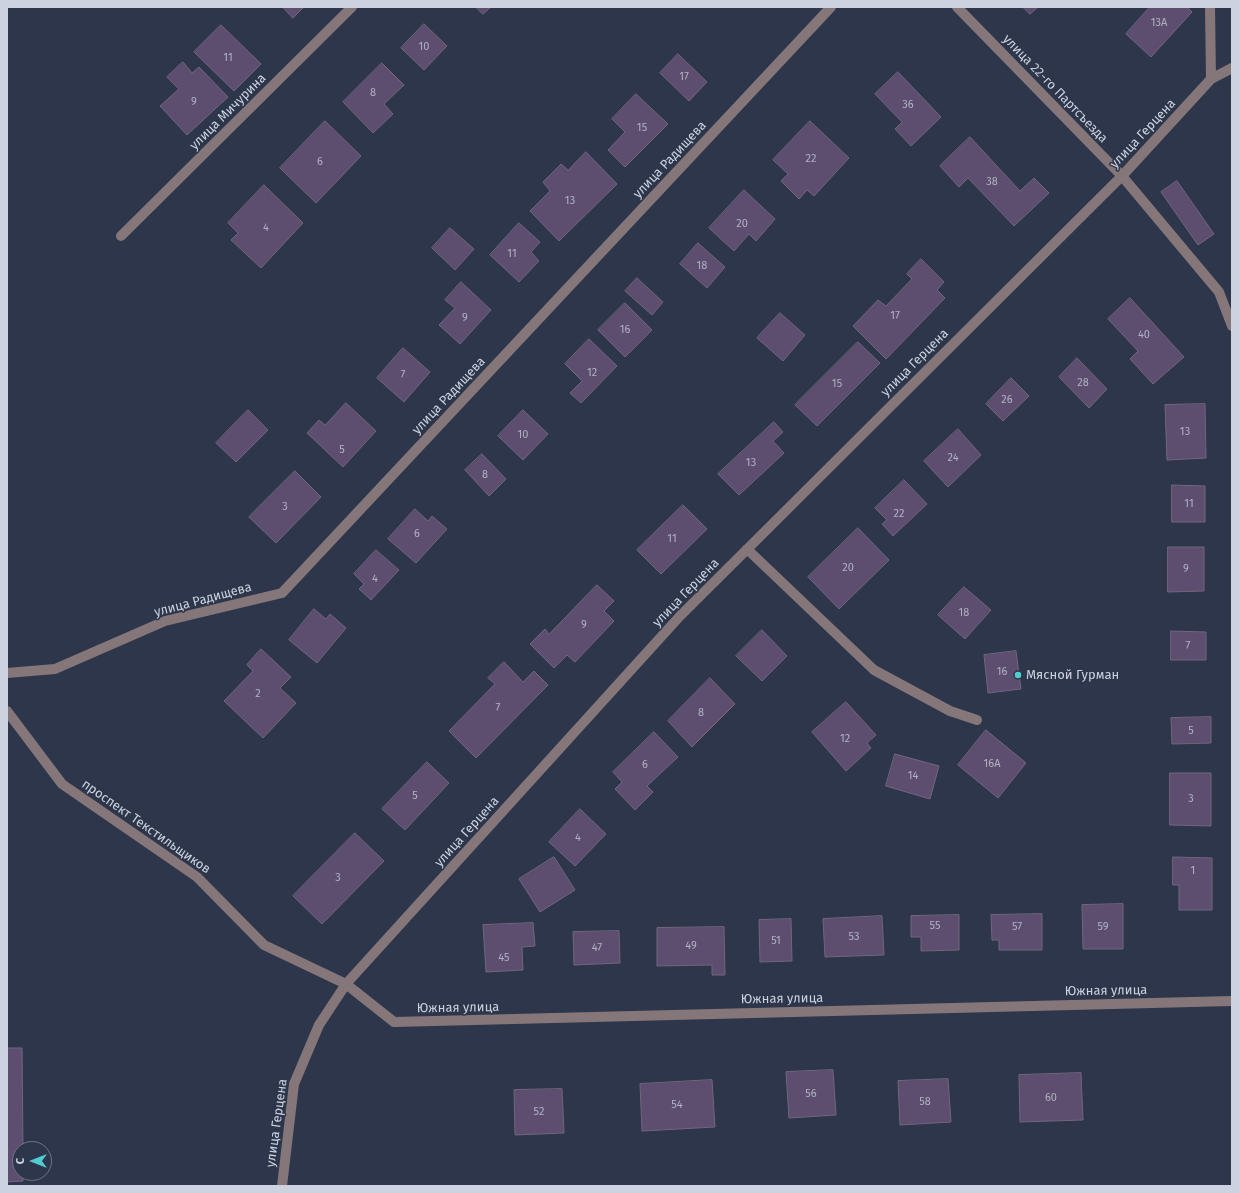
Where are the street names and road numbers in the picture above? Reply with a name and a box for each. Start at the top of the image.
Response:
street label: улица 22-го Партсъезда [999,32,1111,146]
street label: улица Мичурина [187,71,269,153]
street label: улица Герцена [1107,96,1179,172]
street label: улица Радищева [630,118,710,202]
street label: улица Герцена [878,326,952,400]
street label: улица Радищева [409,354,489,438]
street label: улица Герцена [649,556,723,630]
street label: улица Радищева [153,579,253,621]
street label: проспект Текстильщиков [79,777,213,877]
street label: улица Герцена [431,794,503,870]
street label: Южная улица [1065,982,1147,1000]
street label: Южная улица [741,990,823,1008]
street label: Южная улица [417,999,499,1017]
street label: улица Герцена [263,1078,291,1168]

